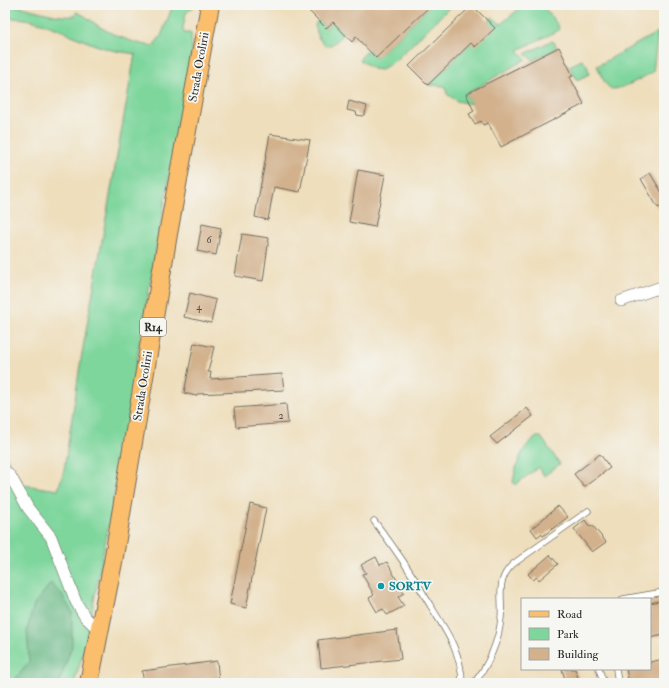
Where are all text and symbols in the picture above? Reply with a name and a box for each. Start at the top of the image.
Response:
street label: Strada Ocolirii [185,31,213,103]
house number: 6 [206,234,212,246]
house number: 4 [196,301,202,313]
road number: R14 [140,318,166,336]
street label: Strada Ocolirii [130,350,156,422]
house number: 2 [278,410,284,422]
place label: SORTV [389,579,433,594]
marker: SORTV [376,581,386,591]
legend [521,598,651,670]
text: Road [557,607,582,622]
text: Park [557,627,579,642]
text: Building [557,647,600,662]

